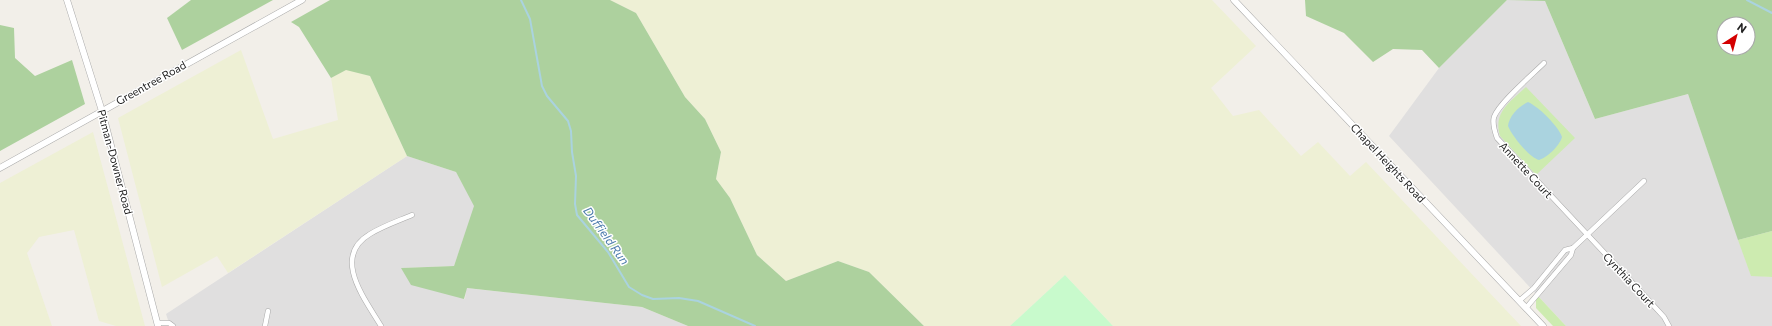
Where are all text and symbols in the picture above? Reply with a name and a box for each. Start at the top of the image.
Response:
north arrow [1716,16,1756,56]
text: N [1735,20,1749,35]
street label: Greentree Road [113,58,188,107]
street label: Pitman-Downer Road [95,108,136,216]
street label: Chapel Heights Road [1348,120,1428,205]
street label: Annette Court [1497,139,1556,201]
water label: Duffield Run [581,204,633,267]
street label: Cynthia Court [1601,250,1658,310]

